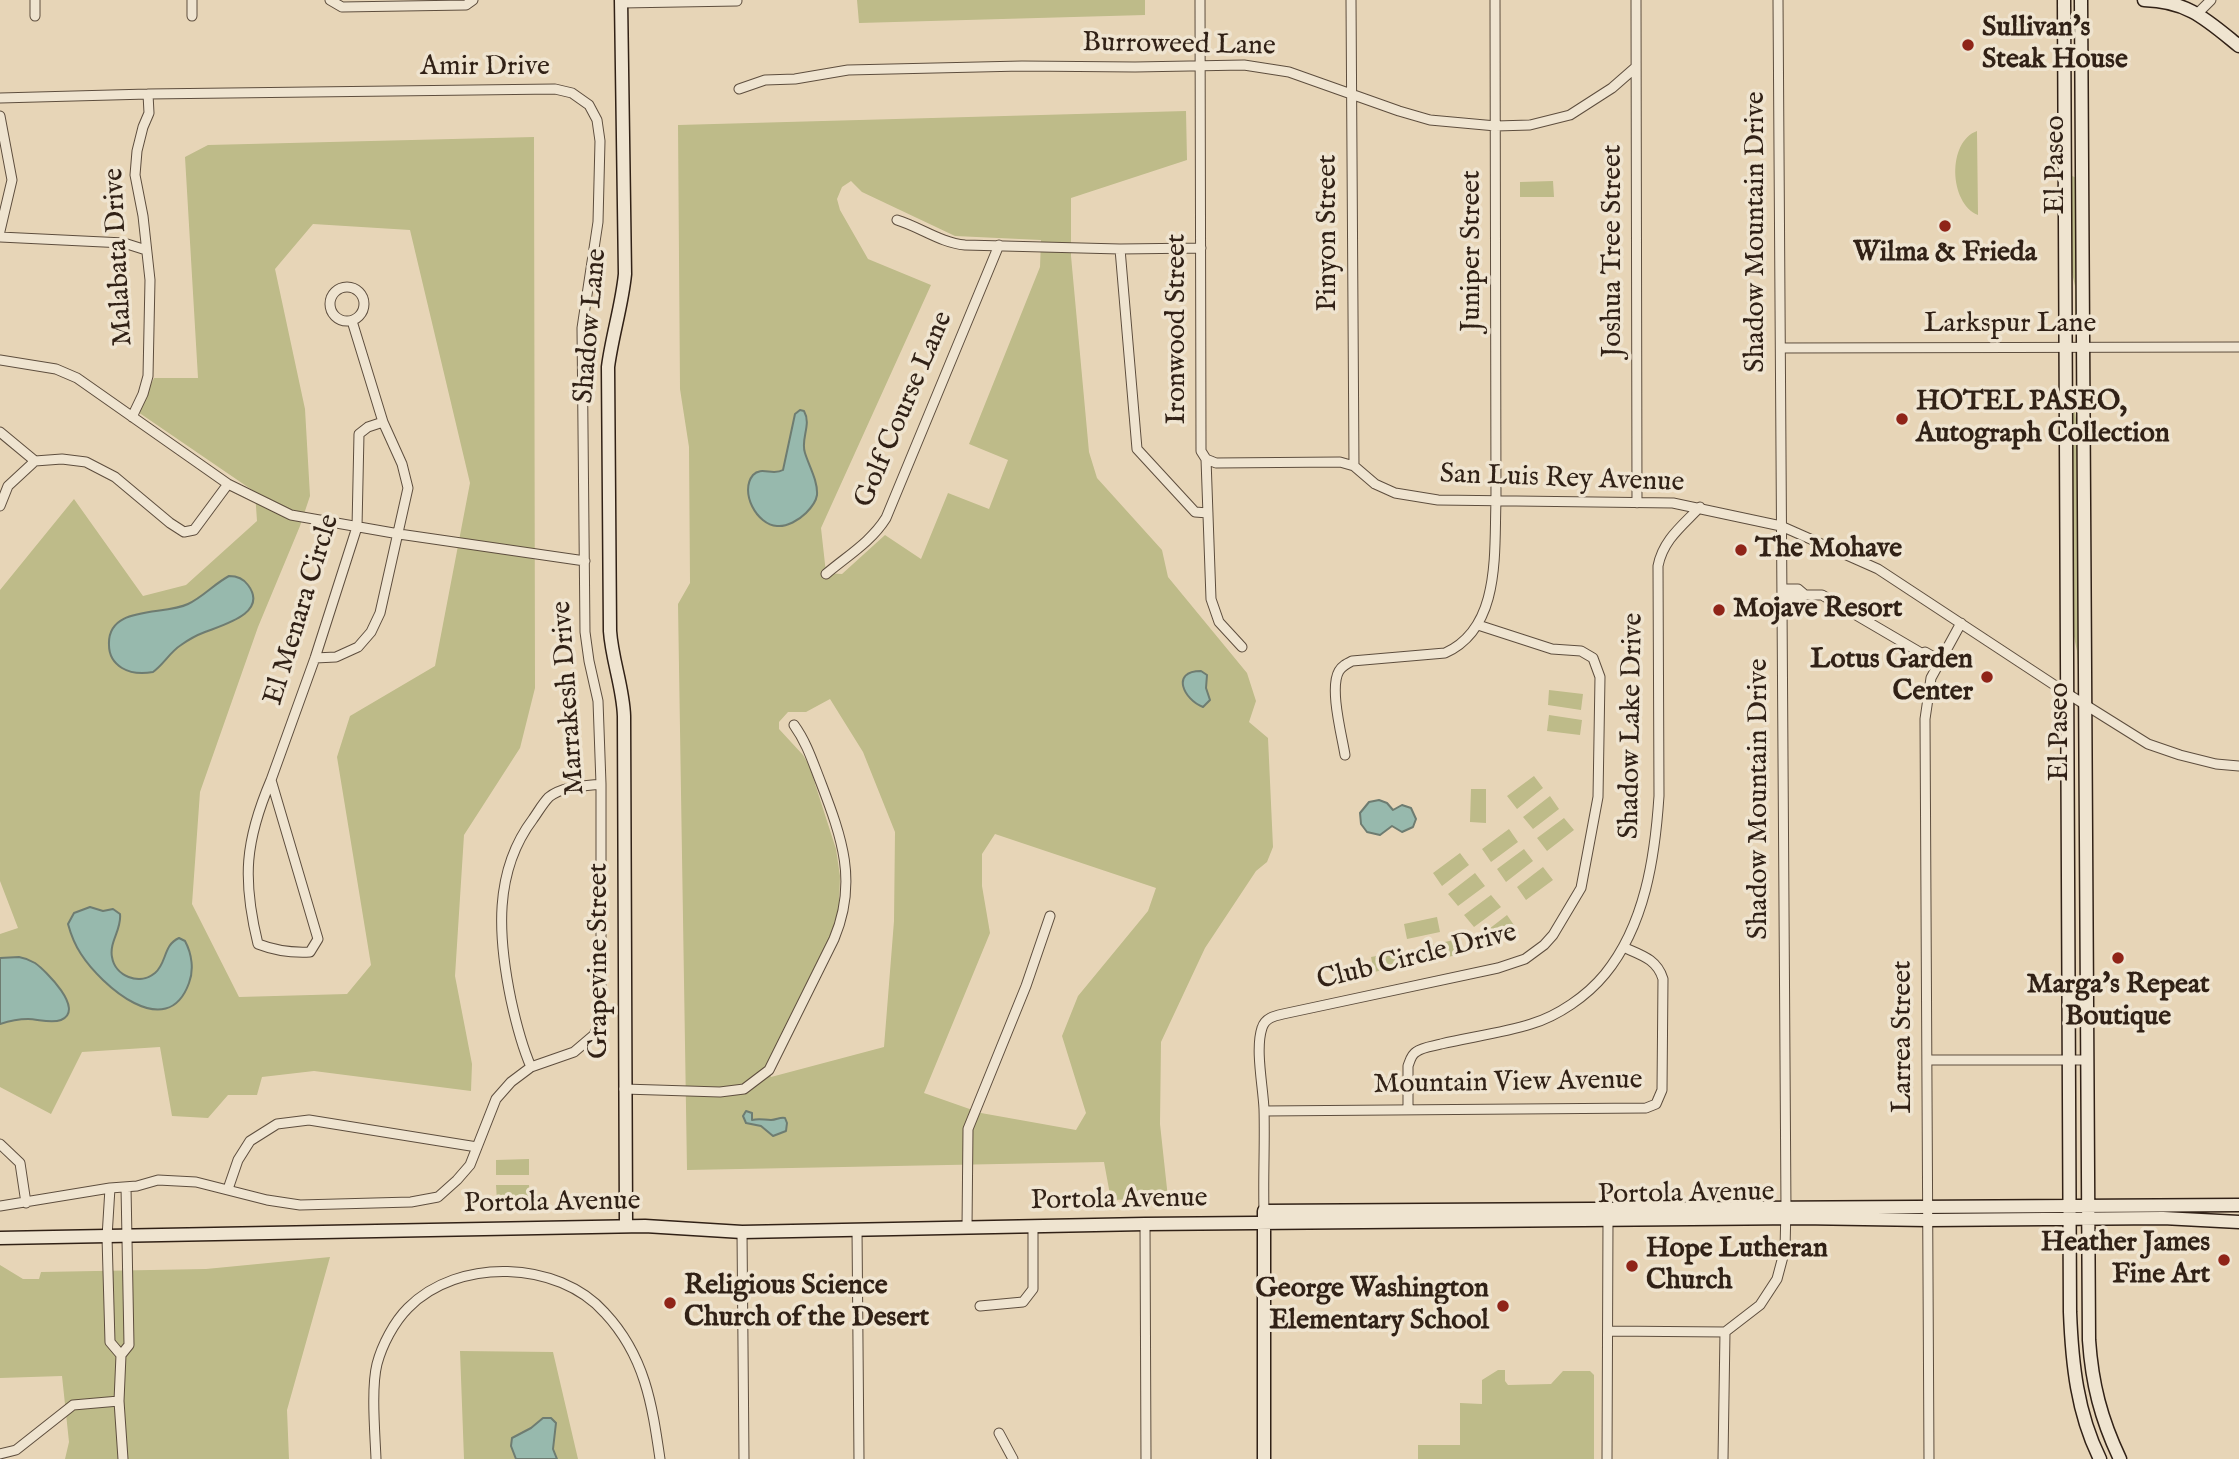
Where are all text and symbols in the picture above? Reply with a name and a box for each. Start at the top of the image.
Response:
place label: Sullivan's Steak House [1982,12,2128,78]
street label: Burroweed Lane [1082,28,1276,64]
marker: Sullivan's Steak House [1960,37,1976,53]
street label: Amir Drive [420,51,550,85]
street label: Shadow Mountain Drive [1740,91,1774,373]
street label: El Paseo [2040,115,2074,215]
street label: Joshua Tree Street [1597,145,1631,357]
street label: Pinyon Street [1312,154,1346,312]
street label: Malabata Drive [99,167,141,347]
street label: Juniper Street [1456,170,1490,332]
marker: Wilma & Frieda [1937,218,1953,234]
street label: Ironwood Street [1161,234,1195,424]
place label: Wilma & Frieda [1853,237,2037,271]
street label: Shadow Lane [568,247,616,405]
street label: Golf Course Lane [849,307,961,513]
street label: Larkspur Lane [1924,308,2096,342]
place label: HOTEL PASEO, Autograph Collection [1916,386,2170,452]
marker: HOTEL PASEO, Autograph Collection [1894,411,1910,427]
street label: San Luis Rey Avenue [1439,459,1685,501]
street label: El Menara Circle [258,511,348,709]
place label: The Mohave [1755,533,1902,567]
marker: The Mohave [1733,542,1749,558]
place label: Mojave Resort [1733,593,1902,627]
street label: Marrakesh Drive [546,600,594,796]
marker: Mojave Resort [1711,602,1727,618]
street label: Shadow Lake Drive [1614,612,1652,840]
place label: Lotus Garden Center [1810,644,1973,710]
street label: Shadow Mountain Drive [1743,658,1777,940]
marker: Lotus Garden Center [1979,669,1995,685]
street label: El Paseo [2044,682,2078,782]
street label: Grapevine Street [583,863,617,1059]
street label: Club Circle Drive [1314,917,1520,999]
marker: Marga's Repeat Boutique [2110,950,2126,966]
street label: Larrea Street [1887,960,1921,1114]
place label: Marga's Repeat Boutique [2026,969,2210,1035]
street label: Mountain View Avenue [1373,1065,1643,1103]
street label: Portola Avenue [1597,1177,1775,1213]
street label: Portola Avenue [1030,1183,1208,1219]
street label: Portola Avenue [463,1186,641,1222]
place label: Heather James Fine Art [2041,1227,2210,1293]
place label: Hope Lutheran Church [1646,1233,1828,1299]
marker: Heather James Fine Art [2216,1252,2232,1268]
marker: Hope Lutheran Church [1624,1258,1640,1274]
place label: Religious Science Church of the Desert [684,1270,929,1336]
place label: George Washington Elementary School [1256,1273,1489,1339]
marker: Religious Science Church of the Desert [662,1295,678,1311]
marker: George Washington Elementary School [1495,1298,1511,1314]

